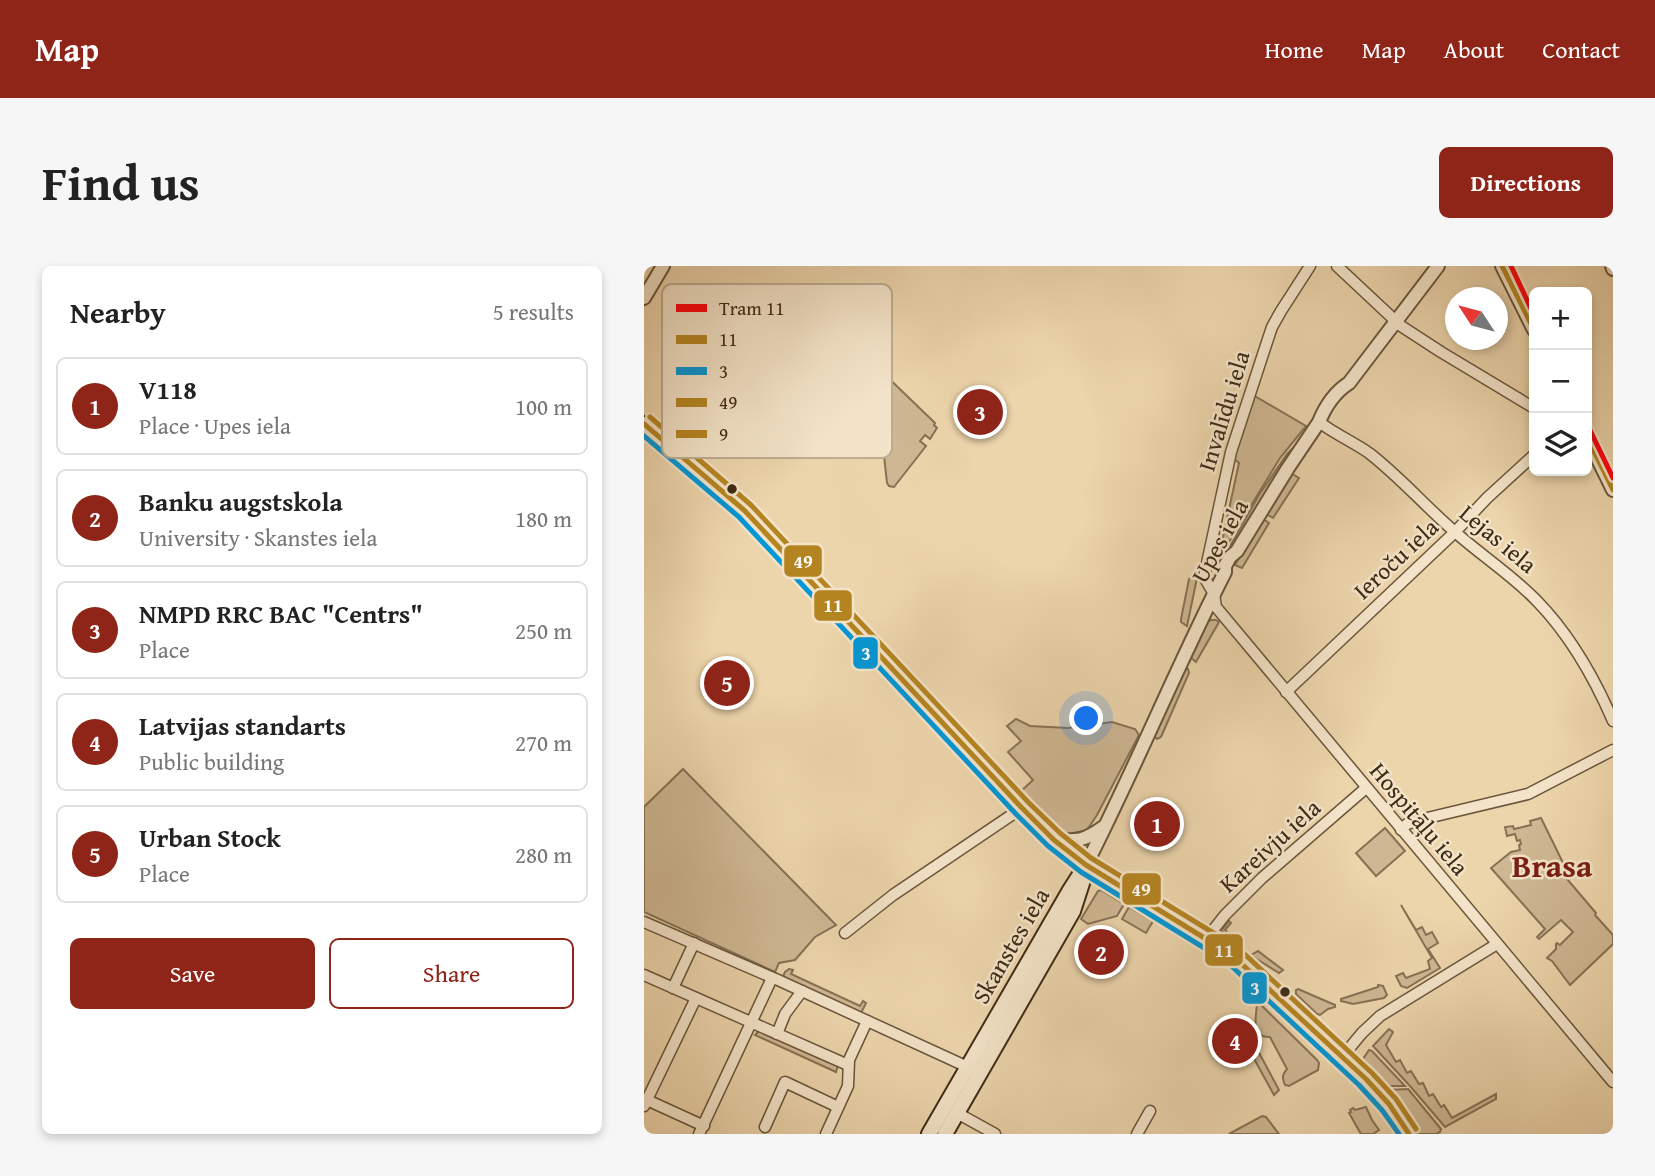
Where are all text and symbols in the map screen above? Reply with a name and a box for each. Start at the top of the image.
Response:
text: Map [35,25,99,73]
text: Home [1265,32,1324,67]
text: Map [1362,32,1406,67]
text: About [1444,32,1504,67]
text: Contact [1542,32,1620,67]
text: Find us [42,146,200,218]
button: Directions [1439,147,1613,218]
legend [662,284,892,458]
north arrow [1445,287,1508,350]
map controls [1529,287,1592,476]
button: + [1529,287,1592,350]
text: Nearby [70,290,166,334]
text: Tram 11 [719,294,784,322]
text: 5 results [493,295,574,328]
text: 11 [719,325,737,353]
street label: Invalīdu iela [1189,346,1259,475]
button: − [1529,350,1592,413]
text: 3 [719,357,728,385]
text: V118 [139,370,197,409]
pin: 3 [957,386,1003,438]
text: 49 [719,388,737,416]
text: 1 [89,390,101,423]
text: 100 m [515,390,572,423]
text: Place · Upes iela [139,409,291,442]
button: layers [1529,413,1592,476]
text: 9 [719,420,728,448]
text: Banku augstskola [139,482,343,521]
unlabelled marker [725,482,739,496]
street label: Upes iela [1182,492,1257,589]
street label: Lejas iela [1452,496,1545,582]
text: 2 [89,502,101,535]
text: 180 m [515,502,572,535]
street label: Ieroču iela [1345,509,1447,607]
text: University · Skanstes iela [139,521,377,554]
line badge: 49 [783,544,823,578]
text: 49 [793,547,813,575]
line badge: 11 [813,589,853,622]
text: 11 [823,591,843,619]
text: NMPD RRC BAC "Centrs" [139,594,423,633]
text: 3 [89,614,101,647]
text: 250 m [515,614,572,647]
text: Place [139,633,190,666]
line badge: 3 [852,636,879,670]
text: 3 [861,639,871,667]
pin: 5 [704,657,750,709]
your location [1069,701,1103,735]
text: Latvijas standarts [139,706,346,745]
text: 4 [89,726,101,759]
text: 270 m [515,726,572,759]
text: Public building [139,745,284,778]
street label: Hospitāļu iela [1362,754,1478,883]
street label: Kareivju iela [1211,790,1329,901]
pin: 1 [1134,798,1180,850]
text: Urban Stock [139,818,281,857]
text: 5 [89,838,101,871]
text: 280 m [515,838,572,871]
district label: Brasa [1512,842,1593,889]
text: Place [139,857,190,890]
line badge: 49 [1121,872,1162,906]
text: 49 [1131,875,1151,903]
street label: Skanstes iela [963,881,1058,1010]
pin: 2 [1078,926,1124,978]
line badge: 11 [1204,933,1244,967]
text: 11 [1214,936,1234,964]
button: Save [70,938,315,1009]
button: Share [329,938,574,1009]
line badge: 3 [1241,971,1268,1005]
text: 3 [1250,974,1260,1002]
unlabelled marker [1278,985,1292,999]
pin: 4 [1212,1015,1258,1067]

